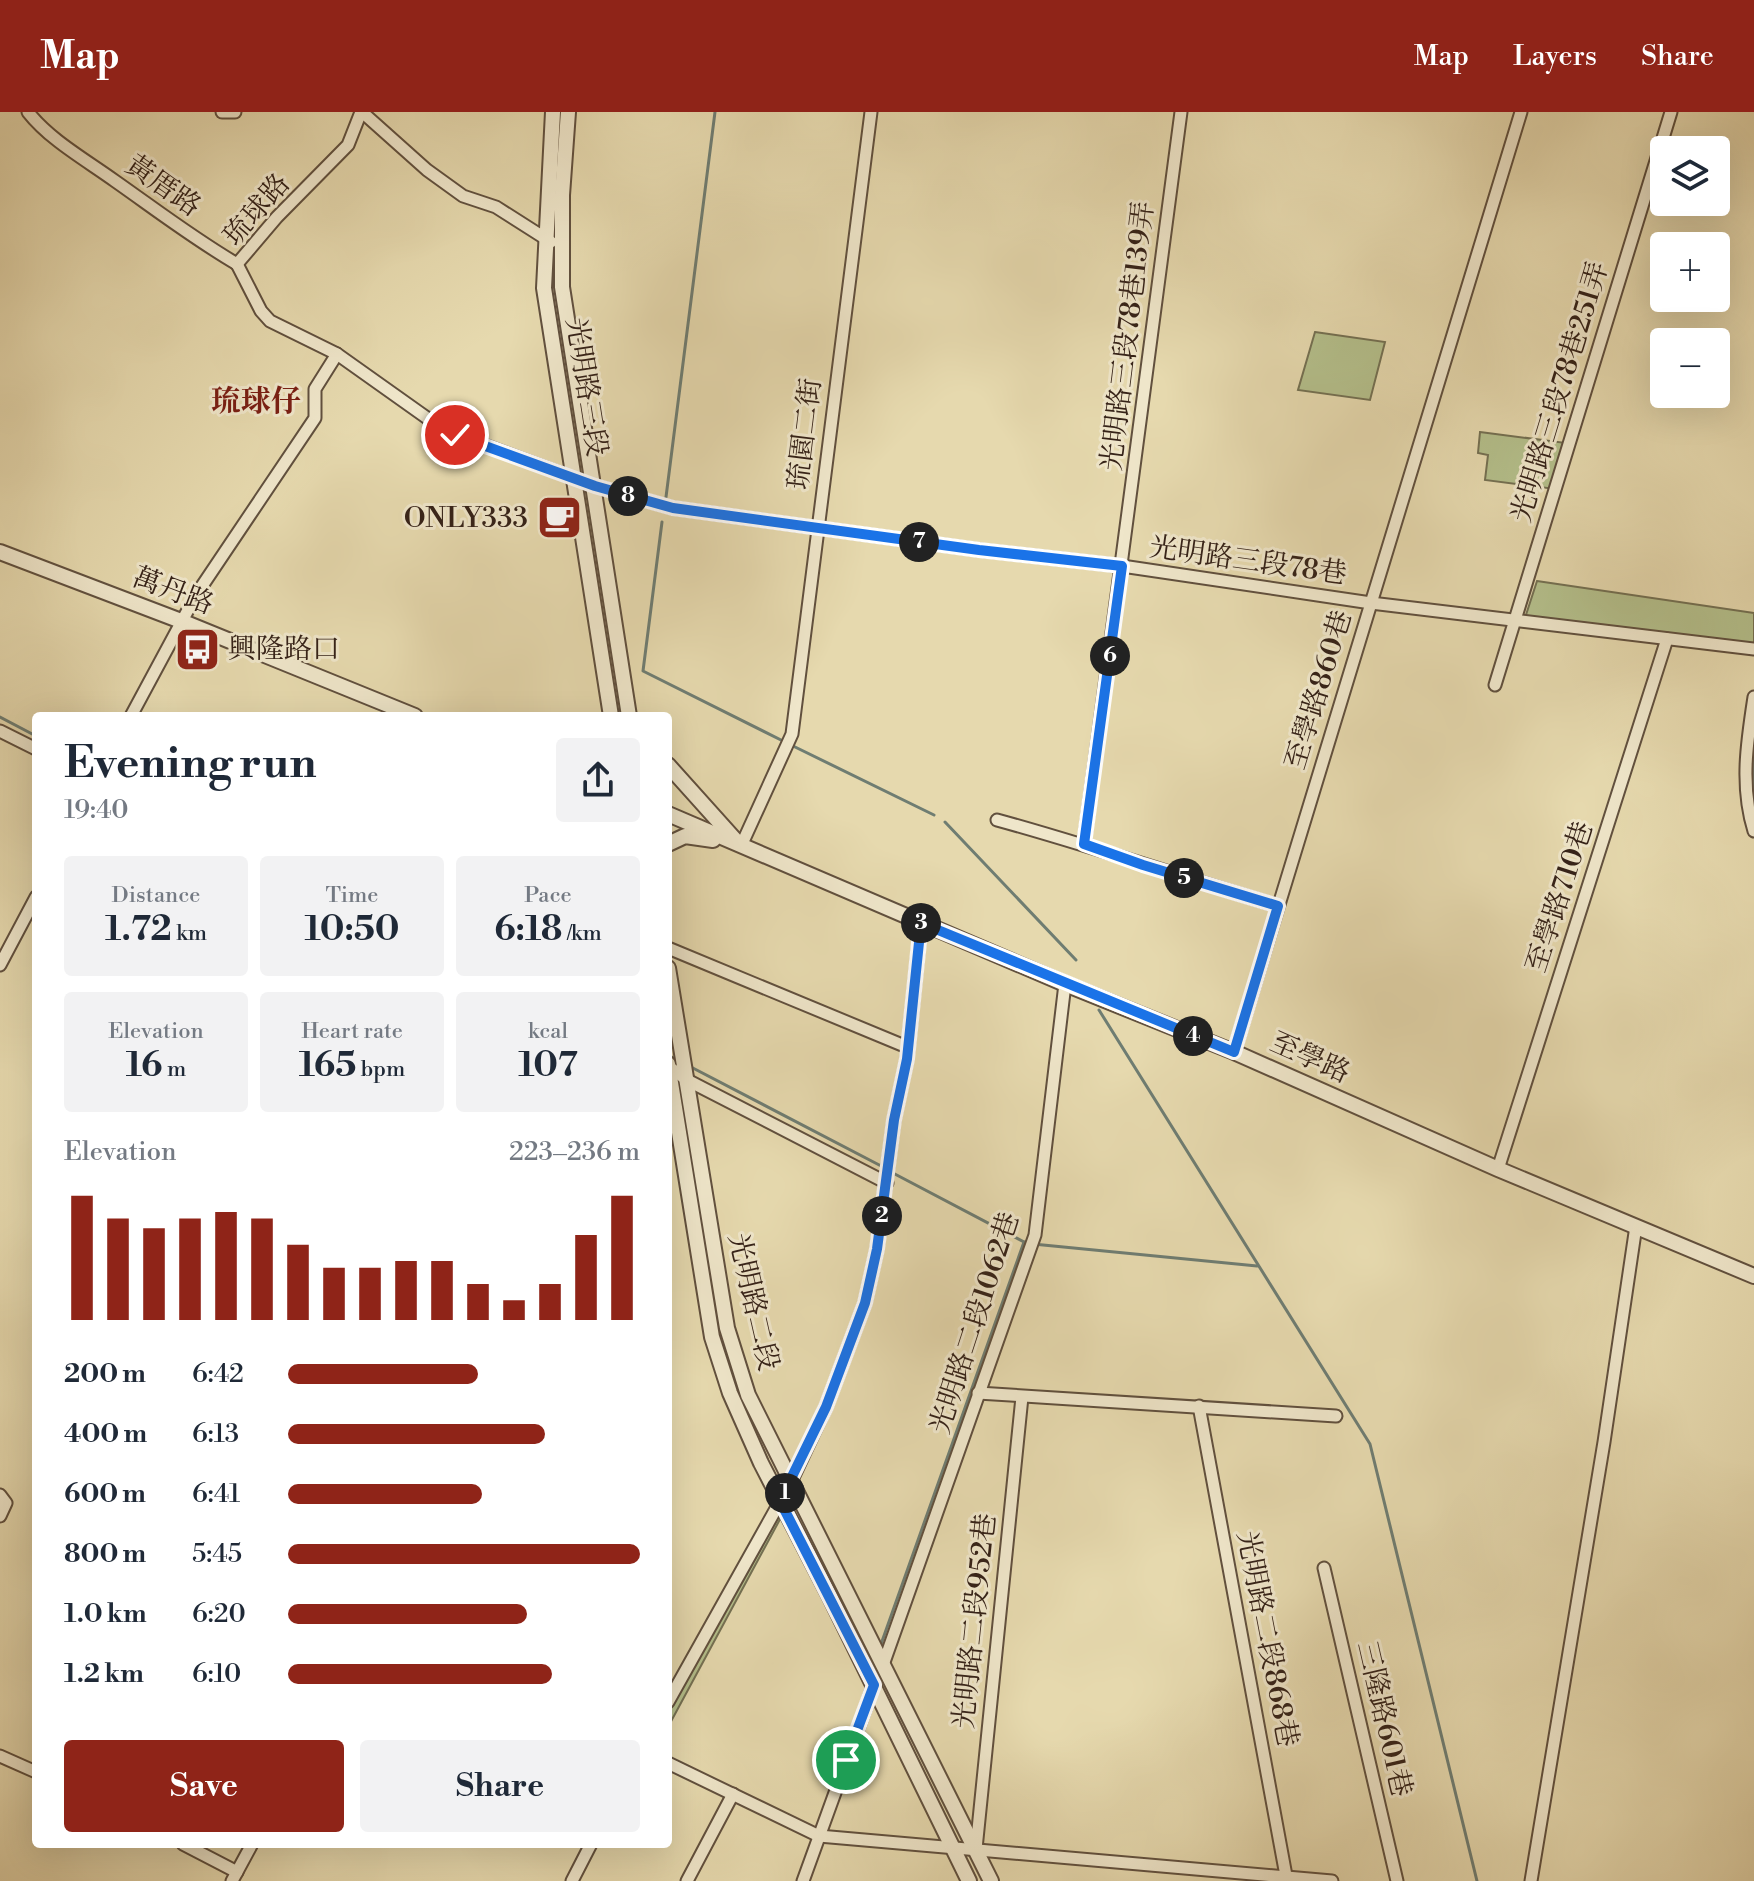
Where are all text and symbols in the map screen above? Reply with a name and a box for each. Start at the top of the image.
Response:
text: Map [40,33,120,80]
text: Map [1414,39,1469,74]
text: Layers [1513,39,1597,74]
text: Share [1641,39,1714,74]
map controls [1650,136,1730,408]
button: layers [1650,136,1730,216]
street label: 黃厝路 [119,148,207,224]
street label: 琉球路 [216,167,298,253]
street label: 光明路三段78巷139弄 [1094,199,1162,473]
button: + [1650,232,1730,312]
street label: 光明路三段78巷251弄 [1504,258,1616,526]
street label: 光明路三段 [558,315,614,459]
button: − [1650,328,1730,408]
street label: 琉園二街 [781,376,829,492]
district label: 琉球仔 [211,383,301,421]
pin [421,401,489,469]
icon: check [433,413,477,457]
pin: 8 [608,476,648,516]
text: 8 [621,482,635,509]
cafe icon: ONLY333 [535,494,583,542]
place label: ONLY333 [404,501,528,536]
pin: 7 [899,522,939,562]
text: 7 [913,528,925,555]
street label: 光明路三段78巷 [1147,530,1349,592]
street label: 萬丹路 [128,560,218,622]
street label: 至學路860巷 [1278,606,1360,774]
bus stop icon: 興隆路口 [173,625,221,673]
place label: 興隆路口 [228,632,340,667]
pin: 6 [1090,636,1130,676]
text: 6 [1103,642,1117,669]
text: Evening run [64,736,317,791]
button: share [556,738,640,822]
text: 19:40 [64,794,129,826]
street label: 至學路710巷 [1519,817,1601,977]
pin: 5 [1164,858,1204,898]
text: 5 [1177,864,1191,891]
text: Distance [112,882,200,909]
text: Time [326,882,378,909]
text: Pace [524,882,572,909]
pin: 3 [901,903,941,943]
text: 1.72 [105,909,172,951]
text: 10:50 [304,909,400,951]
text: 6:18 [494,909,562,951]
text: 3 [914,909,928,936]
text: km [172,920,207,947]
text: /km [562,920,602,947]
pin: 4 [1173,1016,1213,1056]
text: Elevation [108,1018,204,1045]
text: Heart rate [301,1018,403,1045]
text: kcal [528,1018,568,1045]
text: 4 [1186,1022,1200,1049]
street label: 至學路 [1265,1025,1355,1091]
text: 16 [126,1045,162,1087]
text: 165 [299,1045,356,1087]
text: 107 [518,1045,578,1087]
text: m [162,1056,186,1083]
text: bpm [356,1056,405,1083]
text: Elevation [64,1136,177,1168]
text: 223–236 m [509,1136,640,1168]
pin: 2 [862,1196,902,1236]
text: 2 [875,1202,889,1229]
street label: 光明路二段1062巷 [923,1208,1027,1438]
street label: 光明路二段 [720,1230,786,1374]
text: 200 m [64,1358,146,1390]
text: 6:42 [192,1358,244,1390]
text: 400 m [64,1418,147,1450]
text: 6:13 [192,1418,239,1450]
pin: 1 [765,1473,805,1513]
text: 600 m [64,1478,146,1510]
text: 6:41 [192,1478,240,1510]
text: 1 [780,1479,790,1506]
street label: 光明路二段952巷 [946,1512,1004,1730]
street label: 光明路二段868巷 [1229,1528,1305,1750]
text: 800 m [64,1538,146,1570]
text: 5:45 [192,1538,242,1570]
text: 1.0 km [64,1598,147,1630]
text: 6:20 [192,1598,246,1630]
street label: 三隆路601巷 [1349,1638,1419,1800]
text: 1.2 km [64,1658,144,1690]
text: 6:10 [192,1658,241,1690]
pin [812,1726,880,1794]
icon: arrive [824,1738,868,1782]
button: Save [64,1740,344,1832]
button: Share [360,1740,640,1832]

